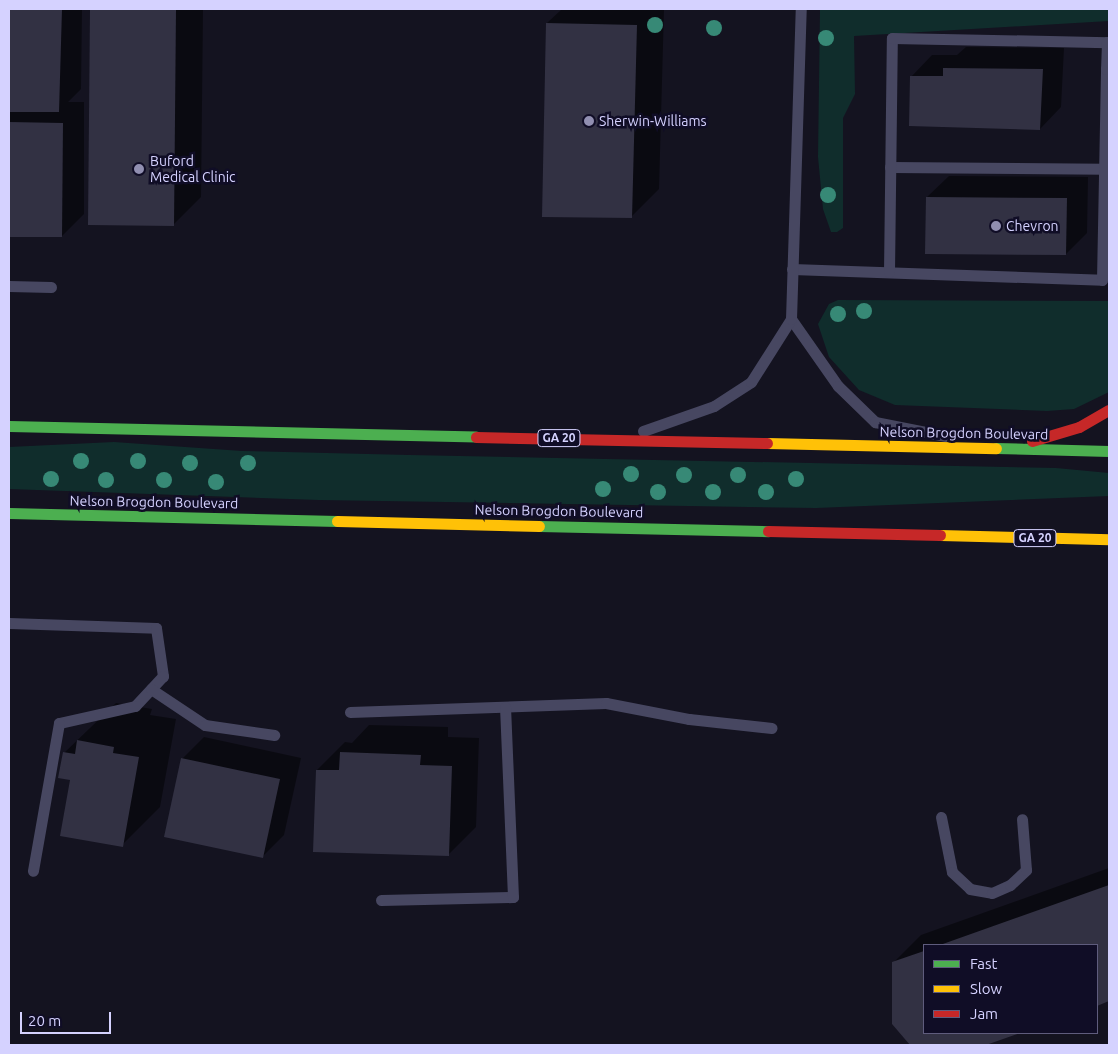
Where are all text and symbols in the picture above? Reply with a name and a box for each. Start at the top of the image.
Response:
place label: Sherwin-Williams [599,113,707,129]
marker: Sherwin-Williams [583,115,595,127]
place label: Buford Medical Clinic [150,153,236,186]
marker: Buford Medical Clinic [132,162,146,176]
place label: Chevron [1006,218,1059,234]
marker: Chevron [990,220,1002,232]
street label: Nelson Brogdon Boulevard [879,423,1049,443]
road number: GA 20 [536,428,582,448]
street label: Nelson Brogdon Boulevard [69,492,239,512]
street label: Nelson Brogdon Boulevard [474,501,644,521]
road number: GA 20 [1012,528,1058,548]
legend [923,944,1098,1034]
text: Fast [970,955,997,972]
text: Slow [970,980,1002,997]
scale bar [22,1002,114,1034]
text: Jam [970,1005,998,1022]
text: 20 m [28,1012,61,1029]

